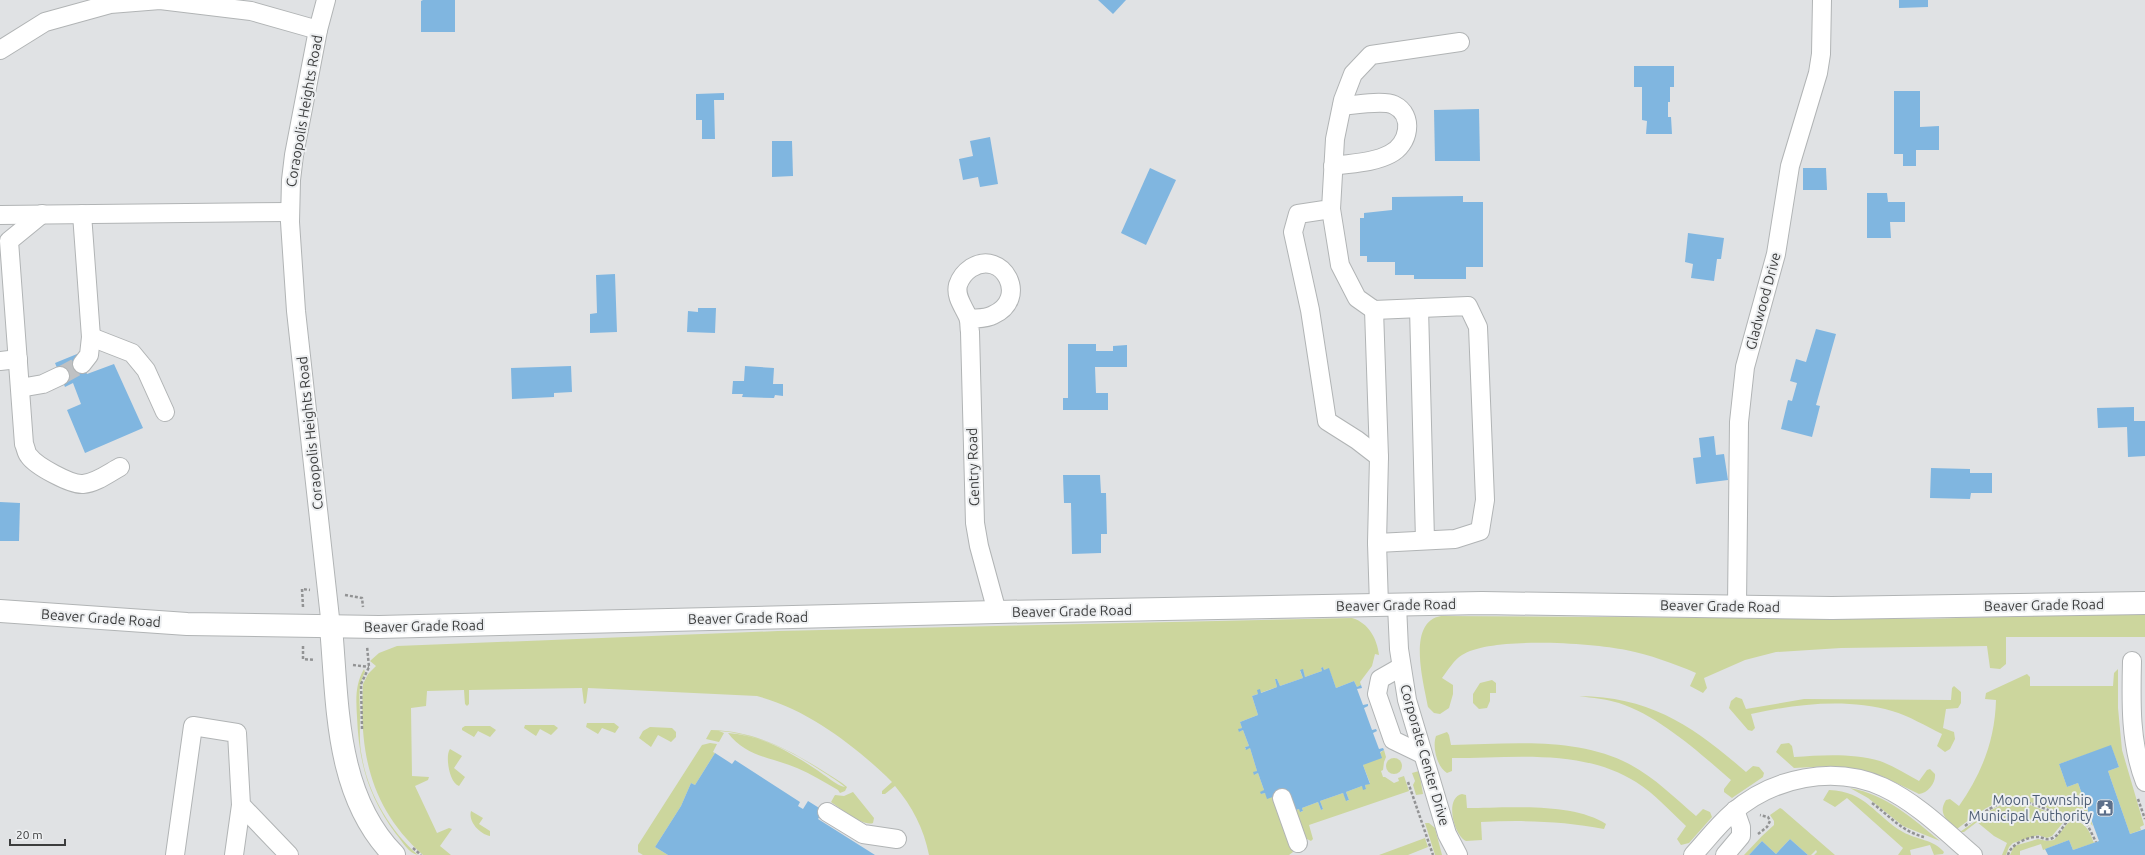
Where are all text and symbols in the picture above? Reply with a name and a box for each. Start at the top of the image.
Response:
street label: Coraopolis Heights Road [283,34,325,188]
street label: Gladwood Drive [1742,251,1784,351]
street label: Coraopolis Heights Road [294,356,326,510]
street label: Gentry Road [964,428,982,506]
street label: Beaver Grade Road [1336,596,1456,614]
street label: Beaver Grade Road [1984,596,2104,614]
street label: Beaver Grade Road [1660,597,1780,615]
street label: Beaver Grade Road [1012,602,1132,620]
street label: Beaver Grade Road [41,606,161,630]
street label: Beaver Grade Road [688,609,808,627]
street label: Beaver Grade Road [364,617,484,635]
street label: Corporate Center Drive [1397,682,1453,828]
place label: Moon Township Municipal Authority [1969,792,2092,824]
public building icon: Moon Township Municipal Authority [2095,798,2115,818]
scale bar [10,821,65,847]
text: 20 m [16,828,43,841]

